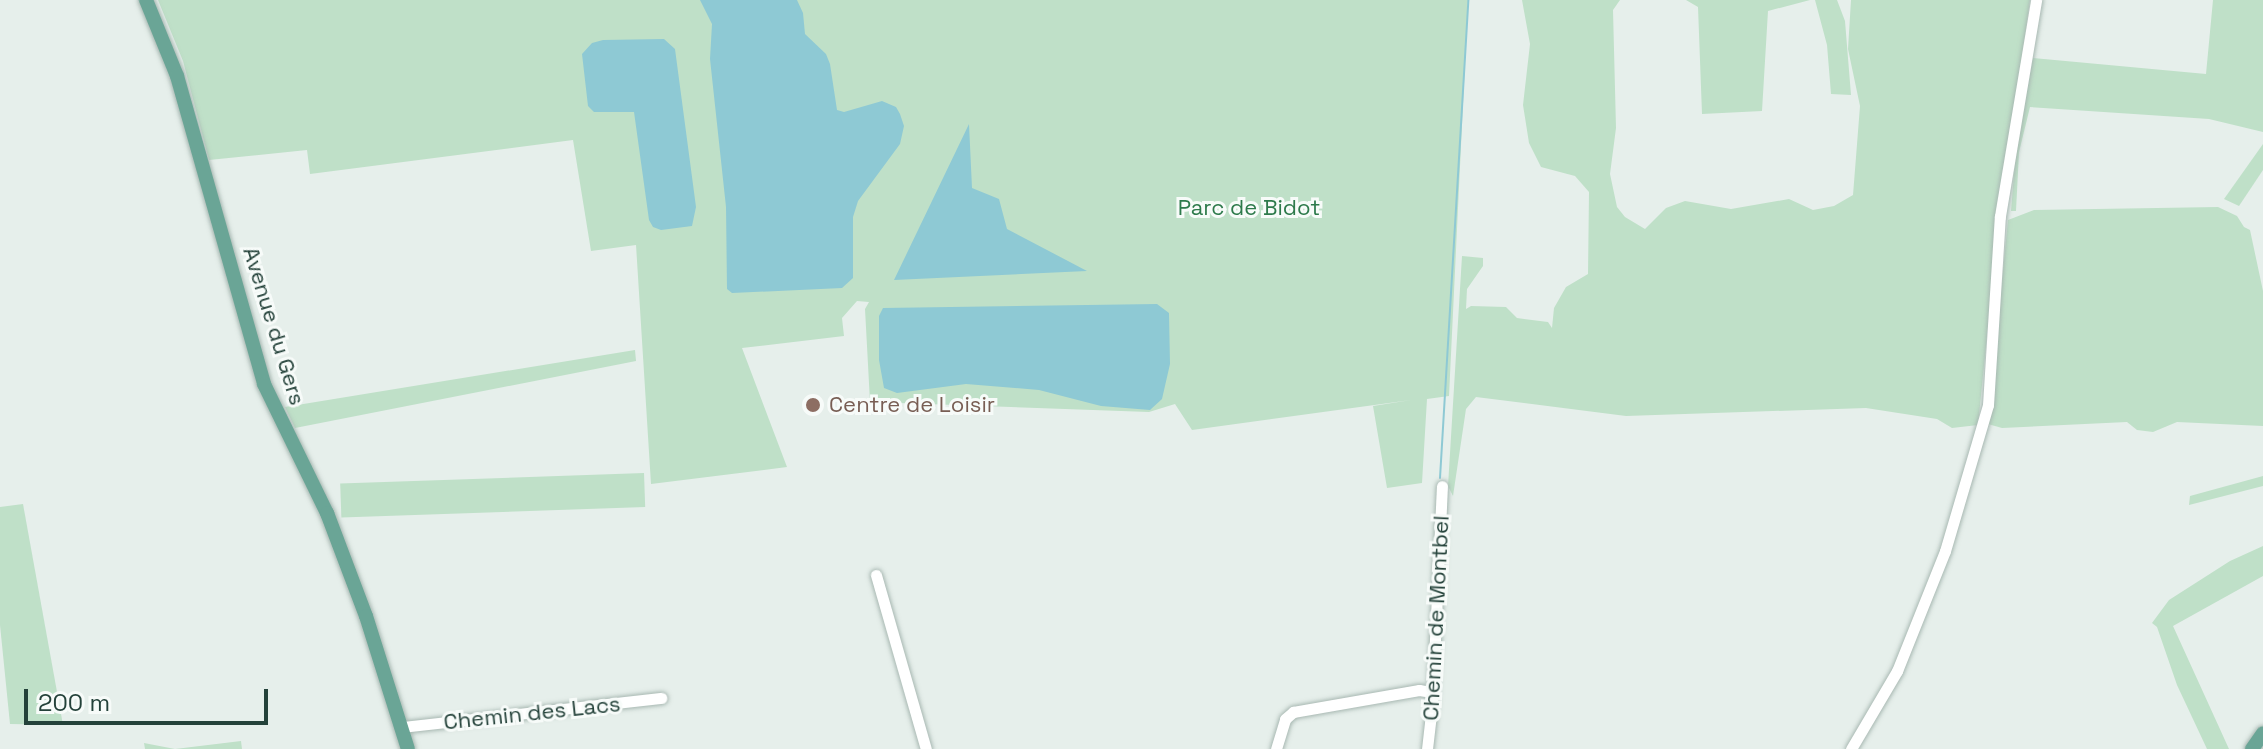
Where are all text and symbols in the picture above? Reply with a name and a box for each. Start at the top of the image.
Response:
park label: Parc de Bidot [1178,195,1320,221]
street label: Avenue du Gers [237,244,311,408]
place label: Centre de Loisir [829,392,995,418]
marker: Centre de Loisir [804,396,822,414]
street label: Chemin de Montbel [1417,515,1455,721]
scale bar [28,673,272,723]
text: 200 m [38,687,110,718]
street label: Chemin des Lacs [442,691,622,735]

